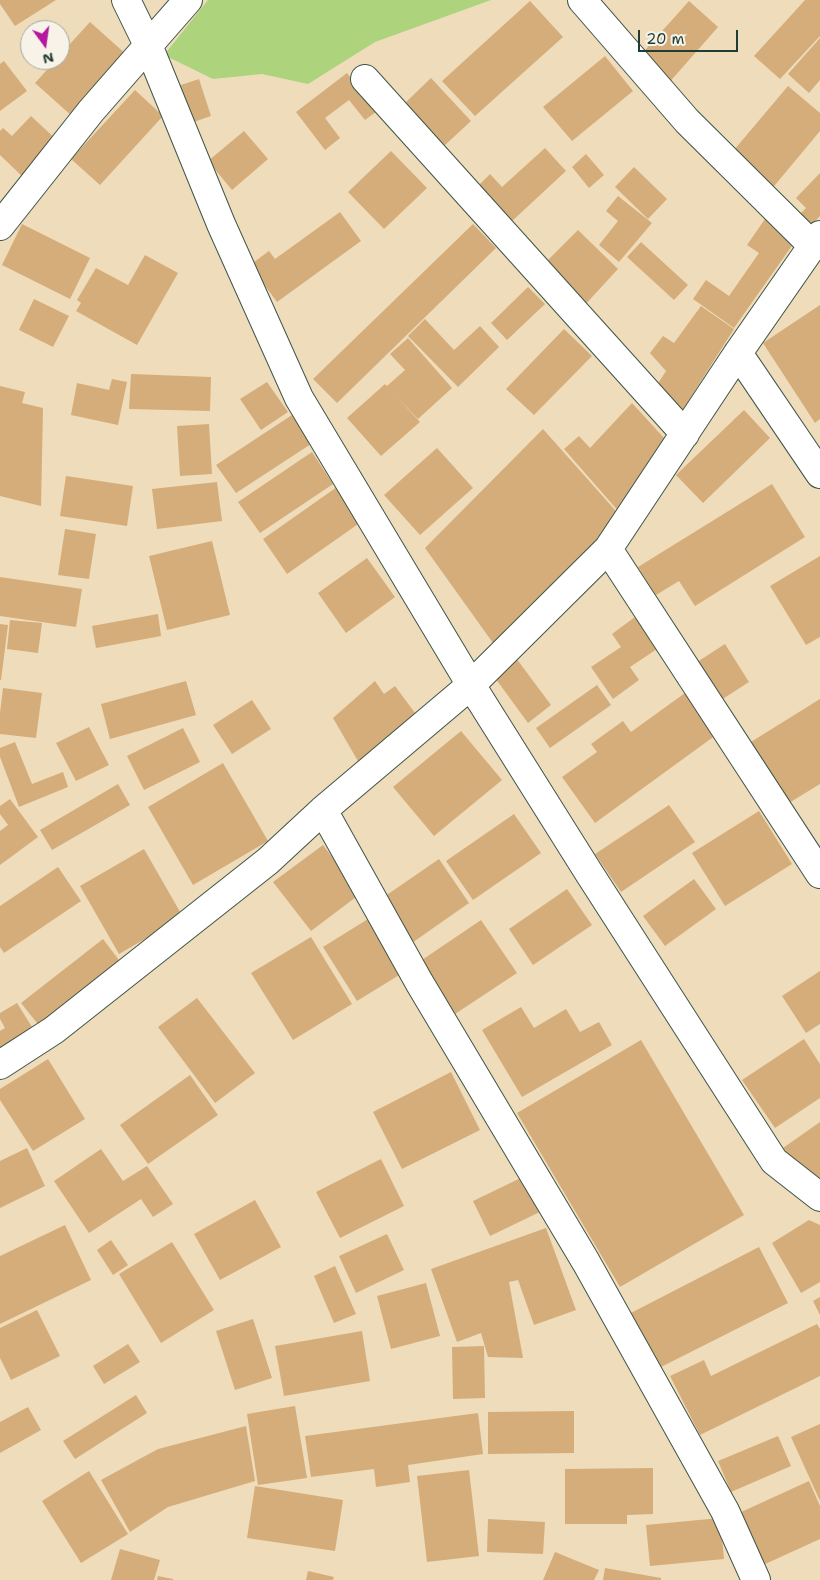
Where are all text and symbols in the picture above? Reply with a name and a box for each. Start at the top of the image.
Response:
north arrow [20,20,70,70]
scale bar [640,20,740,52]
text: 20 m [646,29,685,49]
text: N [41,49,56,69]

